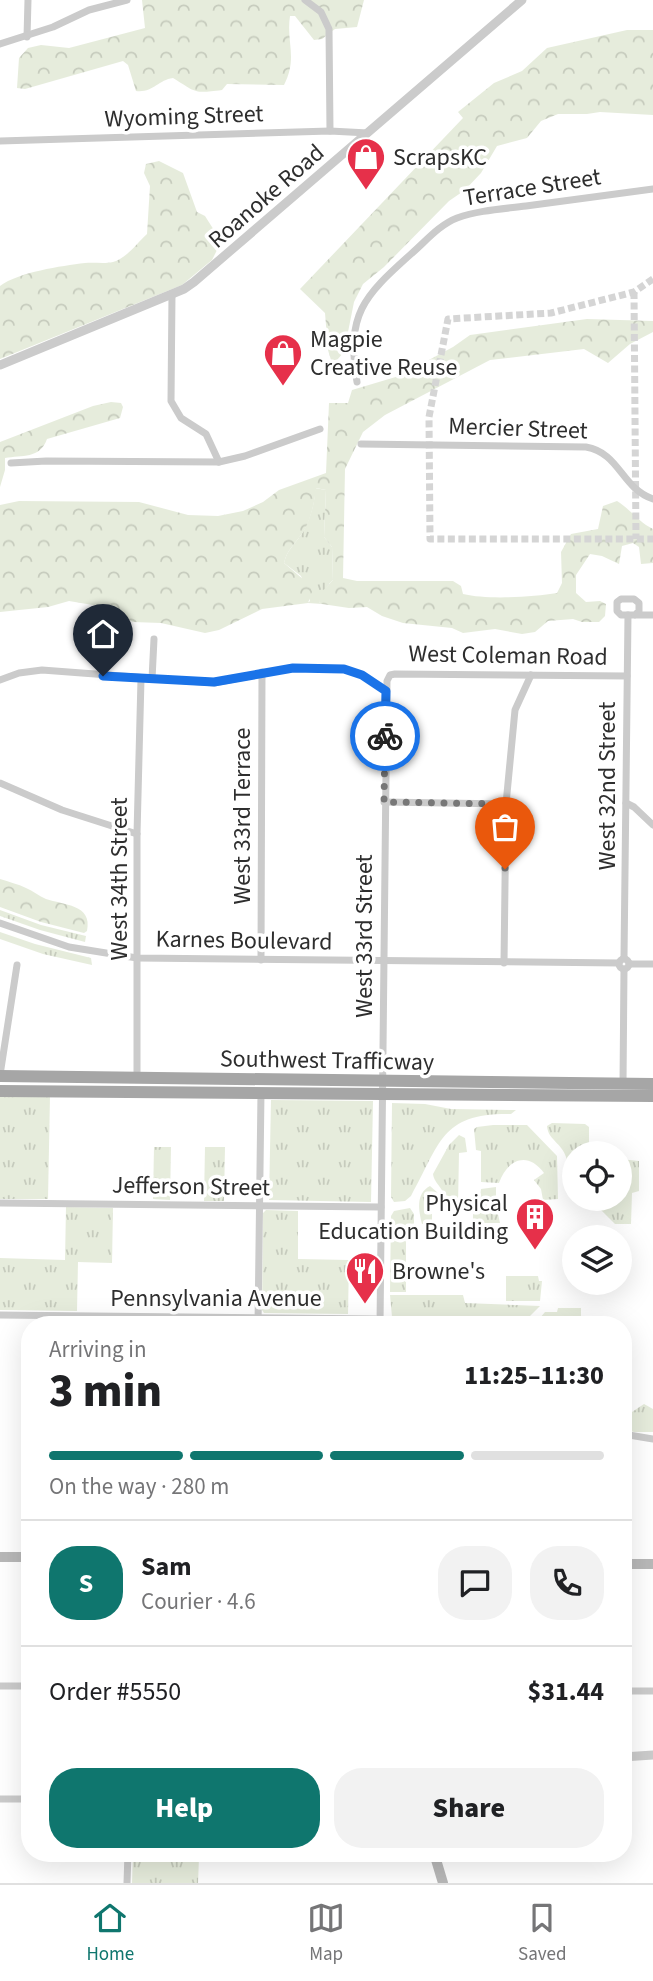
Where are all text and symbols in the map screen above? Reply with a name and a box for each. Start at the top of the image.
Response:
street label: Wyoming Street [104,96,264,137]
street label: Roanoke Road [201,136,332,257]
shop icon: ScrapsKC [345,136,387,191]
place label: ScrapsKC [393,140,487,175]
street label: Terrace Street [461,159,603,216]
place label: Magpie Creative Reuse [310,322,457,385]
shop icon: Magpie Creative Reuse [262,332,304,387]
street label: Mercier Street [448,409,588,448]
pin [73,604,133,676]
icon: home [84,615,122,653]
street label: West Coleman Road [408,636,608,675]
courier [350,701,420,771]
street label: West 32nd Street [590,702,625,870]
icon: bike [366,717,404,755]
street label: West 33rd Terrace [225,727,260,905]
street label: West 34th Street [102,797,137,961]
pin [475,797,535,869]
icon: bag [486,808,524,846]
street label: West 33rd Street [347,854,382,1018]
street label: Karnes Boulevard [155,921,333,960]
street label: Southwest Trafficway [220,1041,434,1080]
map controls [562,1141,632,1295]
button: locate [562,1141,632,1211]
street label: Jefferson Street [112,1168,270,1205]
place label: Physical Education Building [318,1186,508,1249]
building icon: Physical Education Building [514,1196,556,1251]
button: layers [562,1225,632,1295]
restaurant icon: Browne's [344,1250,386,1305]
place label: Browne's [392,1254,485,1289]
street label: Pennsylvania Avenue [110,1281,322,1316]
text: Arriving in [49,1333,147,1366]
text: 11:25–11:30 [464,1357,604,1394]
text: 3 min [49,1359,162,1424]
text: On the way · 280 m [49,1470,229,1503]
button: chat [438,1546,512,1620]
button: phone [530,1546,604,1620]
text: Sam [141,1548,191,1585]
text: S [79,1565,93,1602]
text: Courier · 4.6 [141,1585,256,1618]
text: Order #5550 [49,1673,181,1710]
text: $31.44 [528,1673,604,1710]
button: Help [49,1768,320,1848]
button: Share [334,1768,604,1848]
tab: Home [86,1899,134,1968]
tab: Map [307,1899,345,1968]
tab: Saved [518,1899,567,1968]

